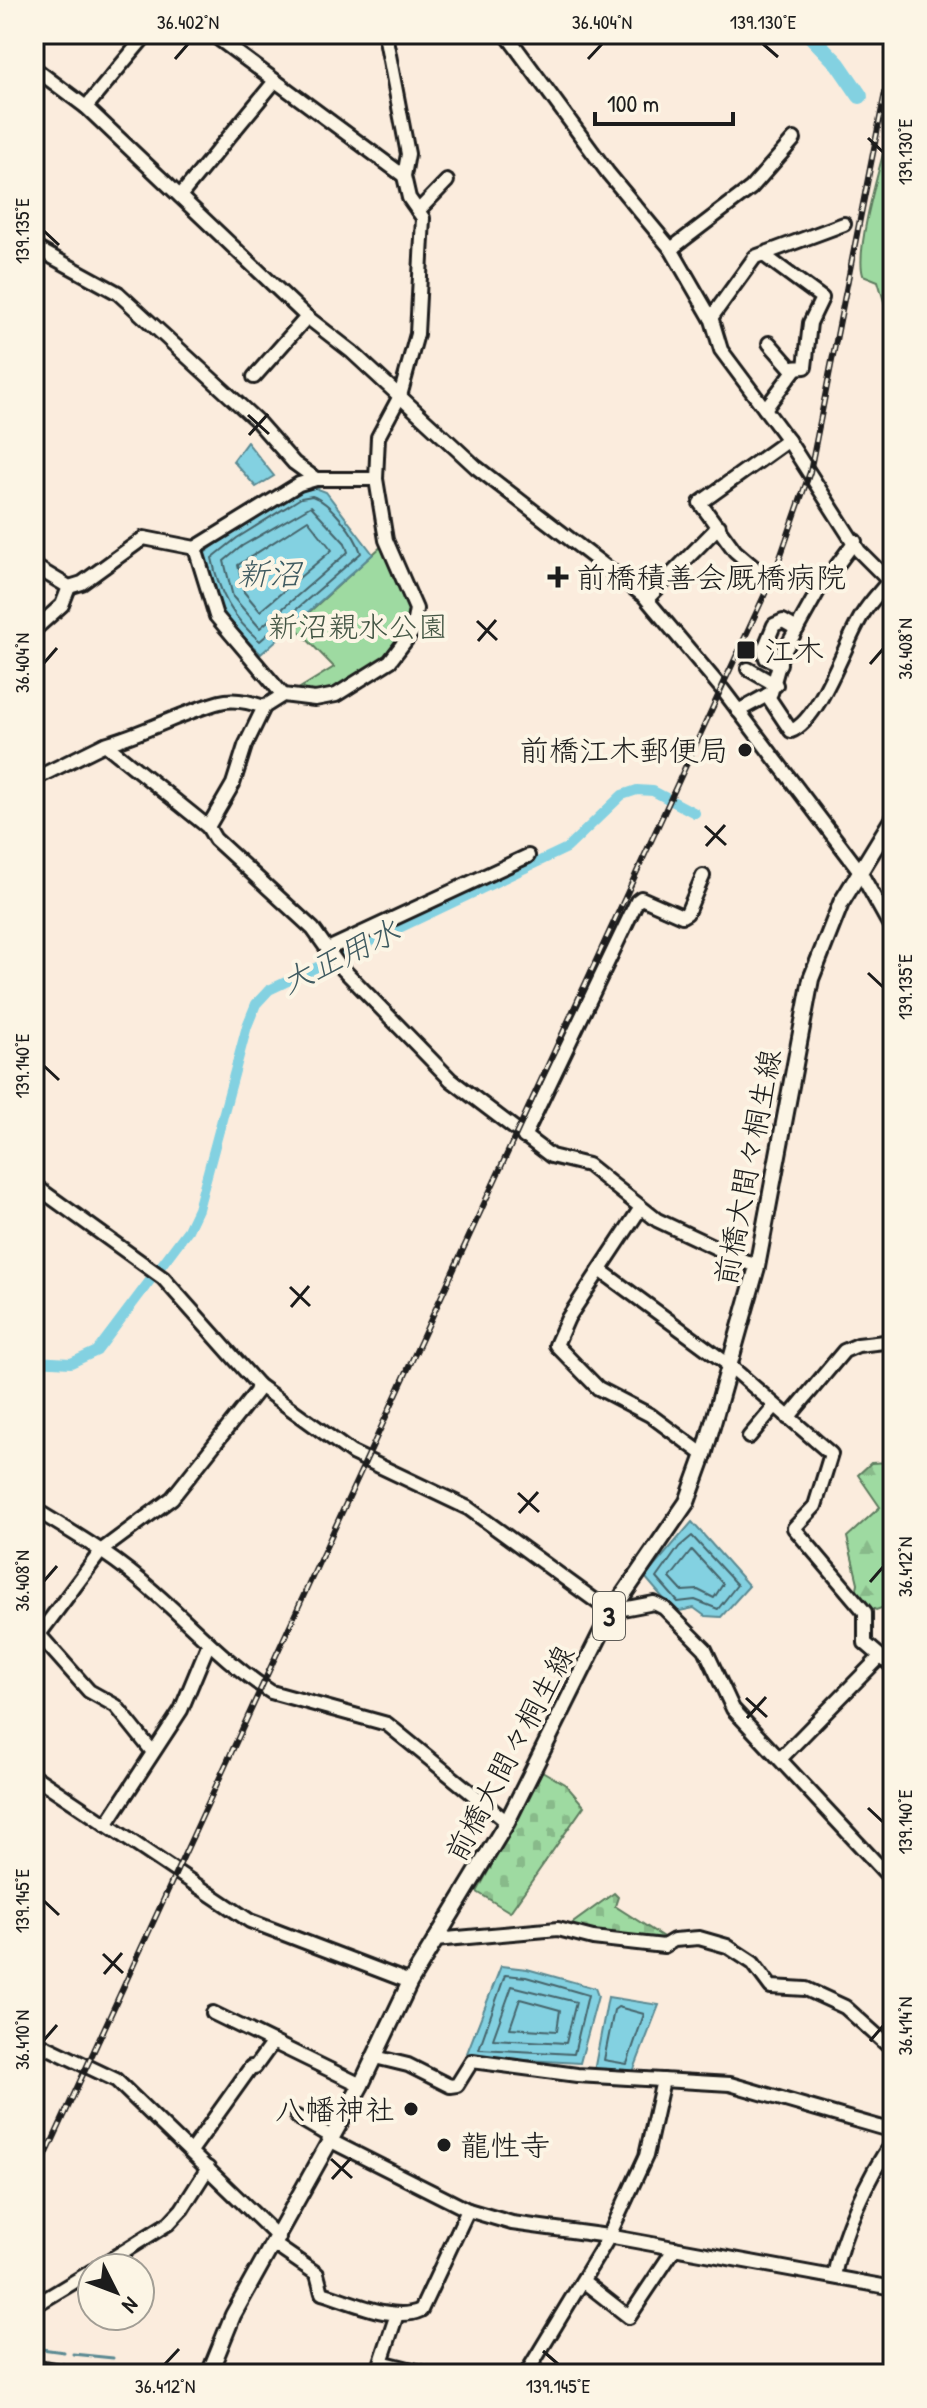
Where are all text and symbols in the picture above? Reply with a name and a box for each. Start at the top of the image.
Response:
text: 36.402°N [157,8,219,35]
text: 36.404°N [572,8,632,35]
text: 139.130°E [730,8,796,35]
scale bar [595,76,733,126]
text: 100 m [607,87,659,119]
text: 139.130°E [891,119,918,185]
text: 139.135°E [8,198,35,264]
water label: 新沼 [237,552,304,595]
place label: 前橋積善会厩橋病院 [576,557,846,597]
marker: 前橋積善会厩橋病院 [547,566,569,588]
park label: 新沼親水公園 [268,606,448,646]
text: 36.408°N [891,618,918,680]
place label: 江木 [764,630,824,670]
text: 36.404°N [8,633,35,693]
marker: 江木 [735,639,757,661]
place label: 前橋江木郵便局 [519,730,729,770]
marker: 前橋江木郵便局 [736,741,754,759]
water label: 大正用水 [273,909,407,1003]
text: 139.135°E [891,954,918,1020]
text: 139.140°E [8,1033,35,1099]
street label: 前橋大間々桐生線 [704,1045,790,1289]
text: 36.412°N [891,1537,918,1597]
text: 36.408°N [8,1550,35,1612]
road number: 3 [593,1592,625,1640]
street label: 前橋大間々桐生線 [435,1638,583,1868]
text: 139.140°E [891,1789,918,1855]
text: 139.145°E [8,1869,35,1933]
text: 36.414°N [891,1997,918,2055]
text: 36.410°N [8,2010,35,2070]
place label: 八幡神社 [275,2089,395,2129]
marker: 八幡神社 [402,2100,420,2118]
place label: 龍性寺 [460,2125,550,2165]
marker: 龍性寺 [435,2136,453,2154]
north arrow [76,2252,156,2332]
text: N [116,2291,146,2320]
text: 36.412°N [135,2372,195,2399]
text: 139.145°E [526,2372,590,2399]

